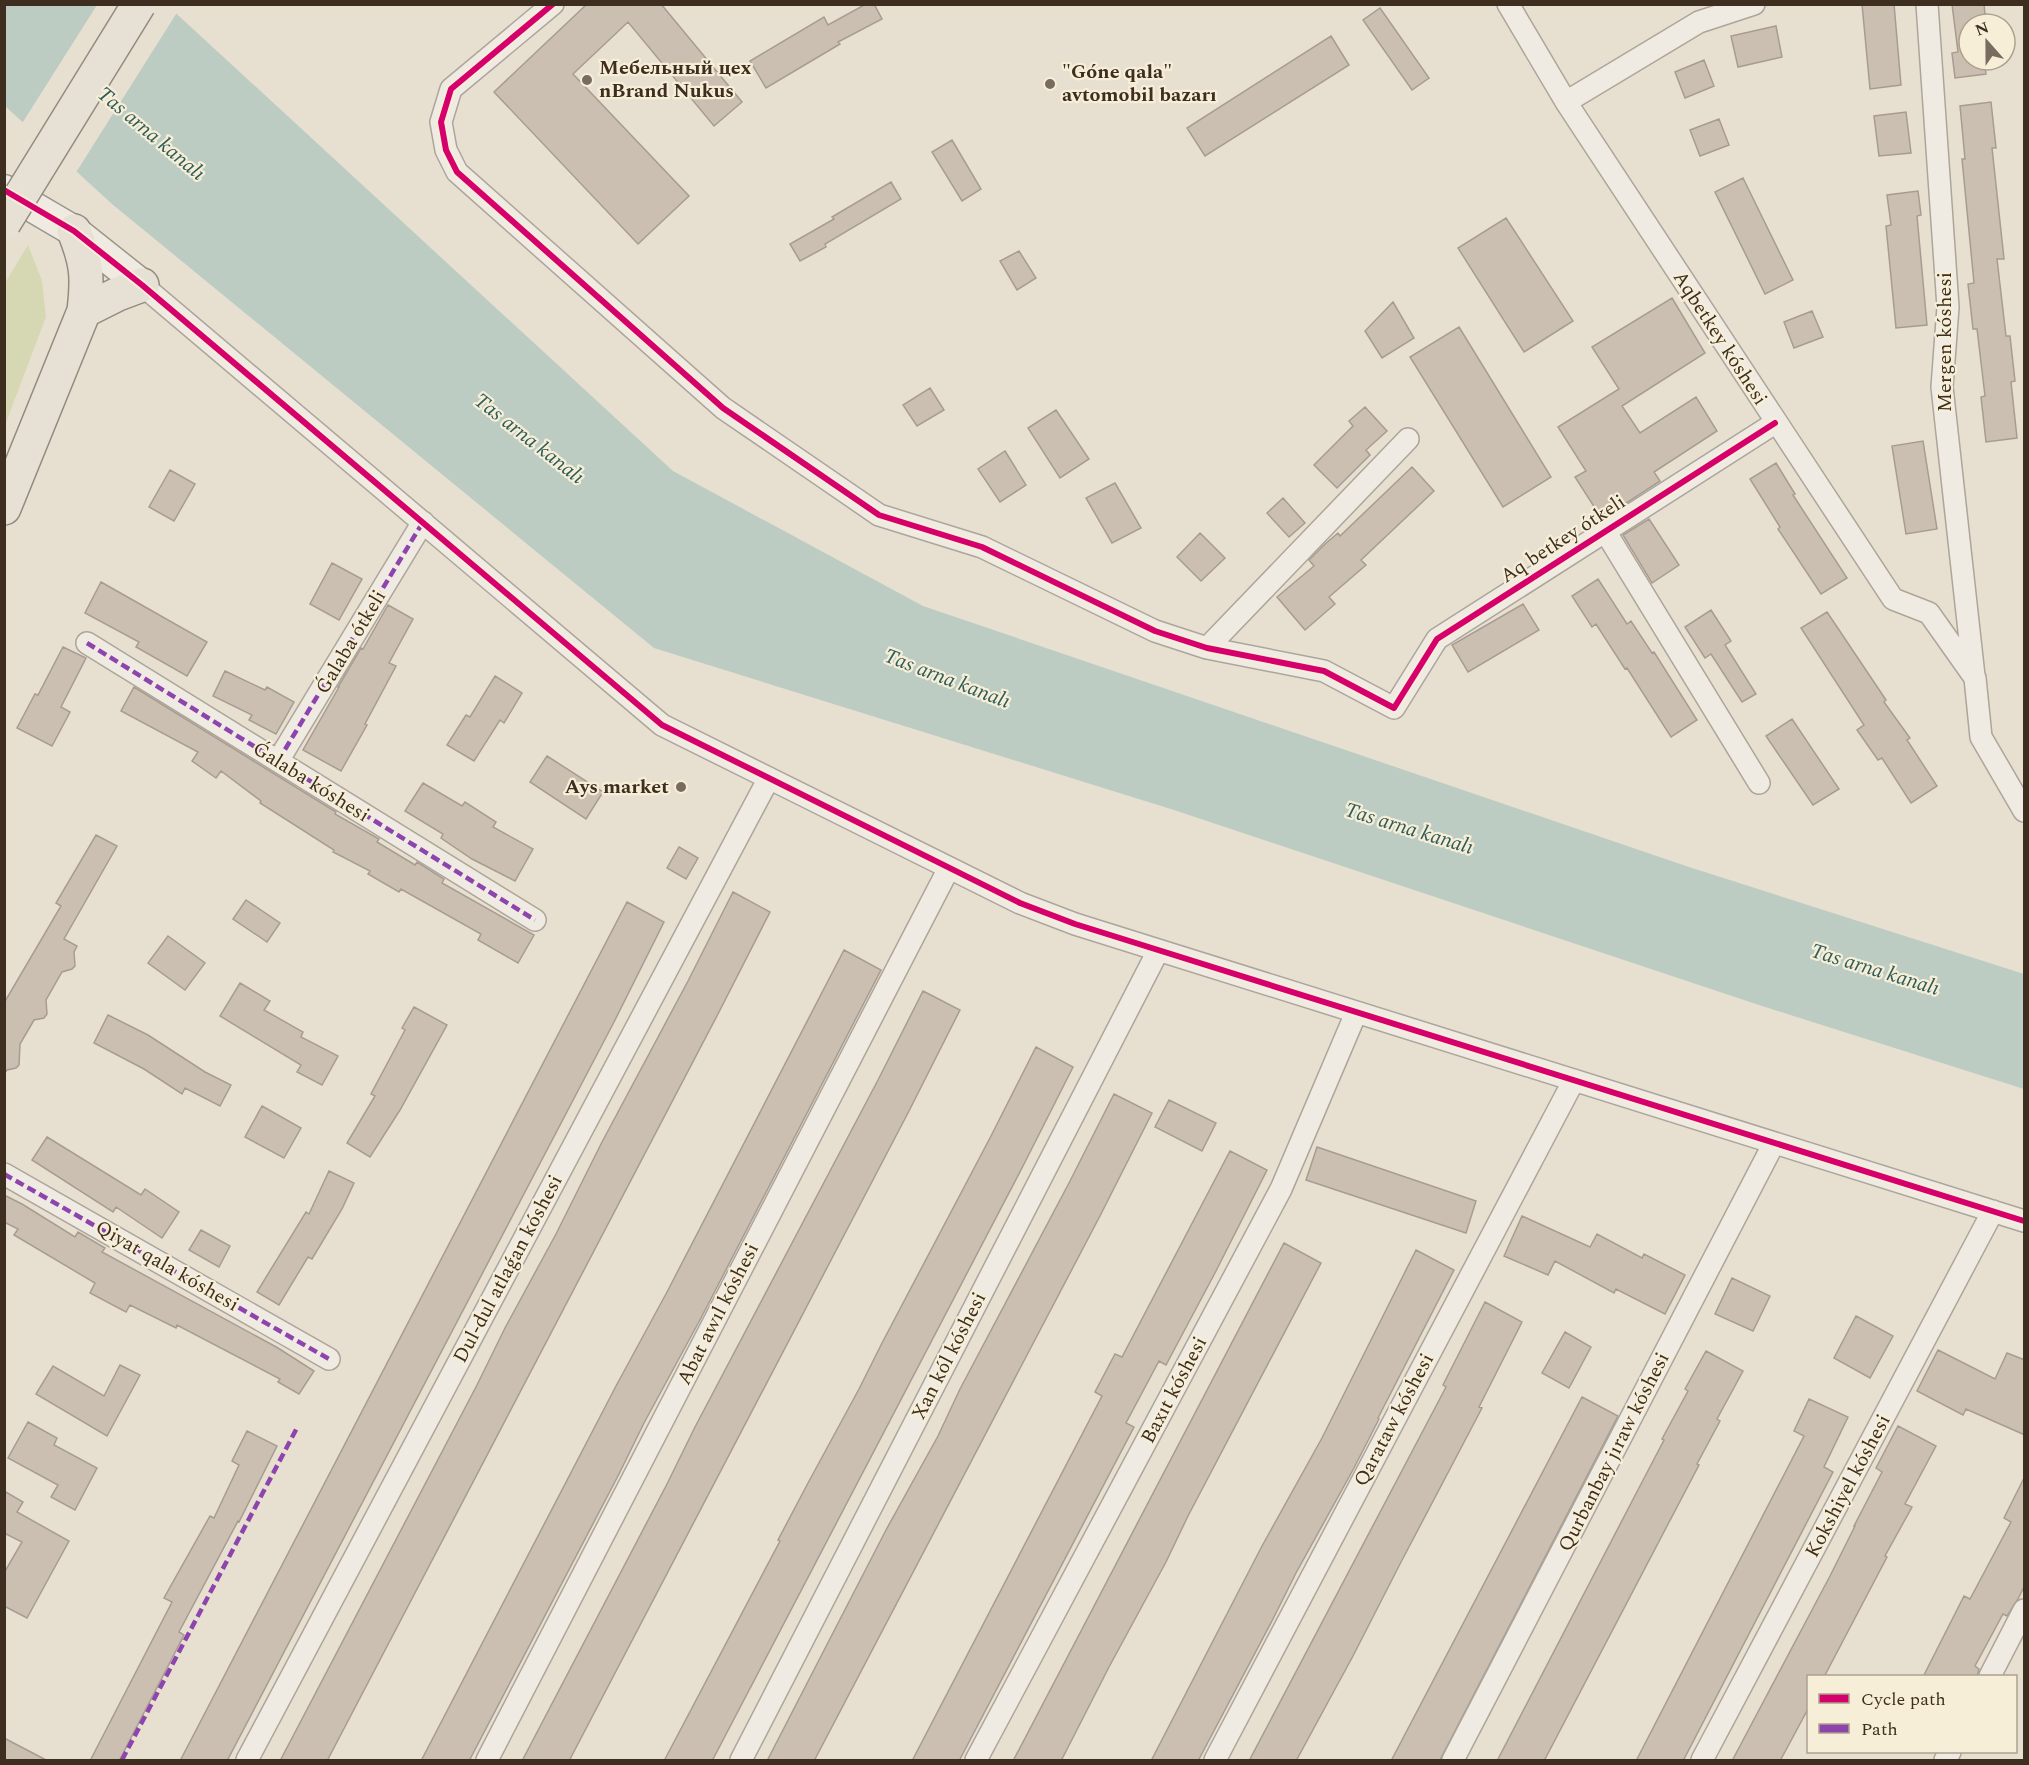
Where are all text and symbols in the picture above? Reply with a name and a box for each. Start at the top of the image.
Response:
north arrow [1957,12,2017,72]
text: N [1972,15,1992,42]
place label: Мебельный цех nBrand Nukus [599,53,751,106]
place label: "Góne qala" avtomobil bazarı [1062,57,1217,110]
marker: Мебельный цех nBrand Nukus [580,73,594,87]
marker: "Góne qala" avtomobil bazarı [1043,77,1057,91]
water label: Tas arna kanalı [90,79,212,189]
street label: Aqbetkey kóshesi [1665,265,1775,411]
street label: Mergen kóshesi [1930,272,1960,412]
water label: Tas arna kanalı [467,385,591,493]
street label: Aq betkey ótkeli [1494,487,1632,591]
street label: Ǵalaba ótkeli [308,584,394,700]
water label: Tas arna kanalı [879,640,1015,718]
street label: Ǵalaba kóshesi [247,734,375,830]
place label: Ays market [565,772,669,802]
marker: Ays market [674,780,688,794]
water label: Tas arna kanalı [1341,794,1477,864]
water label: Tas arna kanalı [1807,935,1943,1005]
street label: Dul-dul atlaǵan kóshesi [446,1169,570,1369]
street label: Qiyat qala kóshesi [89,1213,245,1319]
street label: Abat awıl kóshesi [669,1238,767,1390]
street label: Xan kól kóshesi [904,1287,994,1425]
street label: Baxıt kóshesi [1133,1331,1215,1449]
street label: Qurbanbay jıraw kóshesi [1551,1347,1677,1557]
street label: Qarataw kóshesi [1346,1348,1442,1492]
street label: Kokshiyel kóshesi [1798,1409,1898,1563]
legend [1807,1675,2017,1753]
text: Cycle path [1861,1686,1946,1713]
text: Path [1861,1716,1898,1743]

